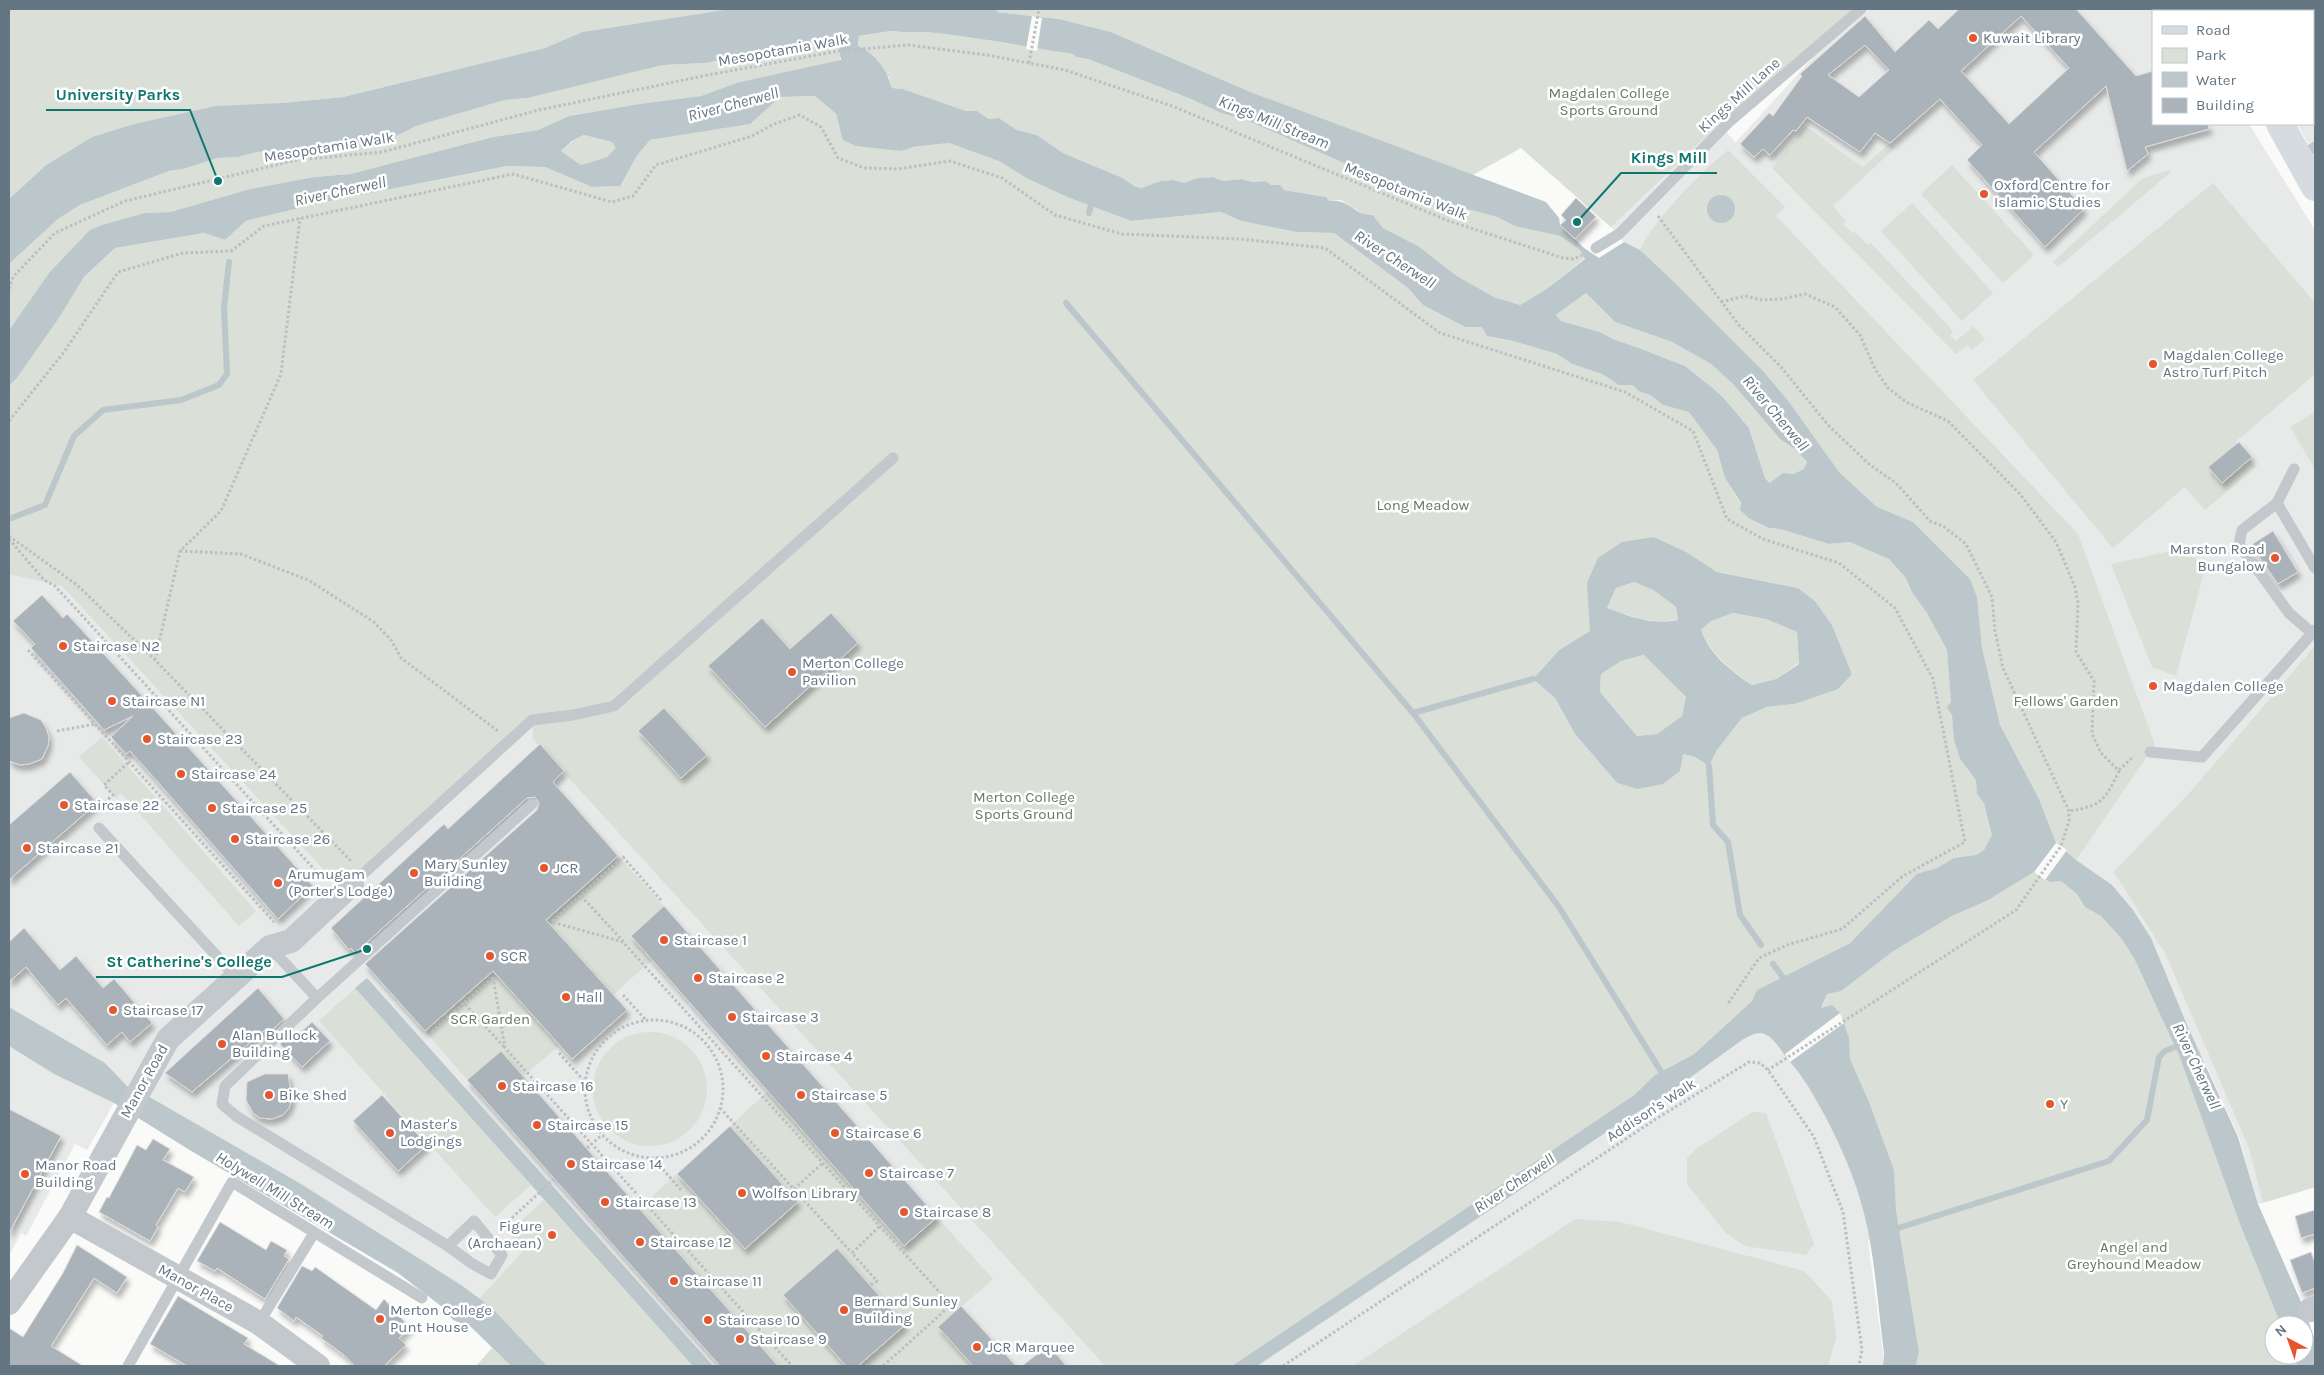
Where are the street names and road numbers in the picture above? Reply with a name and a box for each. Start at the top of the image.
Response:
street label: Mesopotamia Walk [717,30,849,70]
street label: Kings Mill Lane [1694,54,1784,136]
street label: Mesopotamia Walk [263,128,395,166]
street label: Mesopotamia Walk [1342,158,1470,224]
street label: Manor Road [116,1041,172,1121]
street label: Addison's Walk [1603,1074,1699,1146]
street label: Manor Place [155,1260,237,1316]

